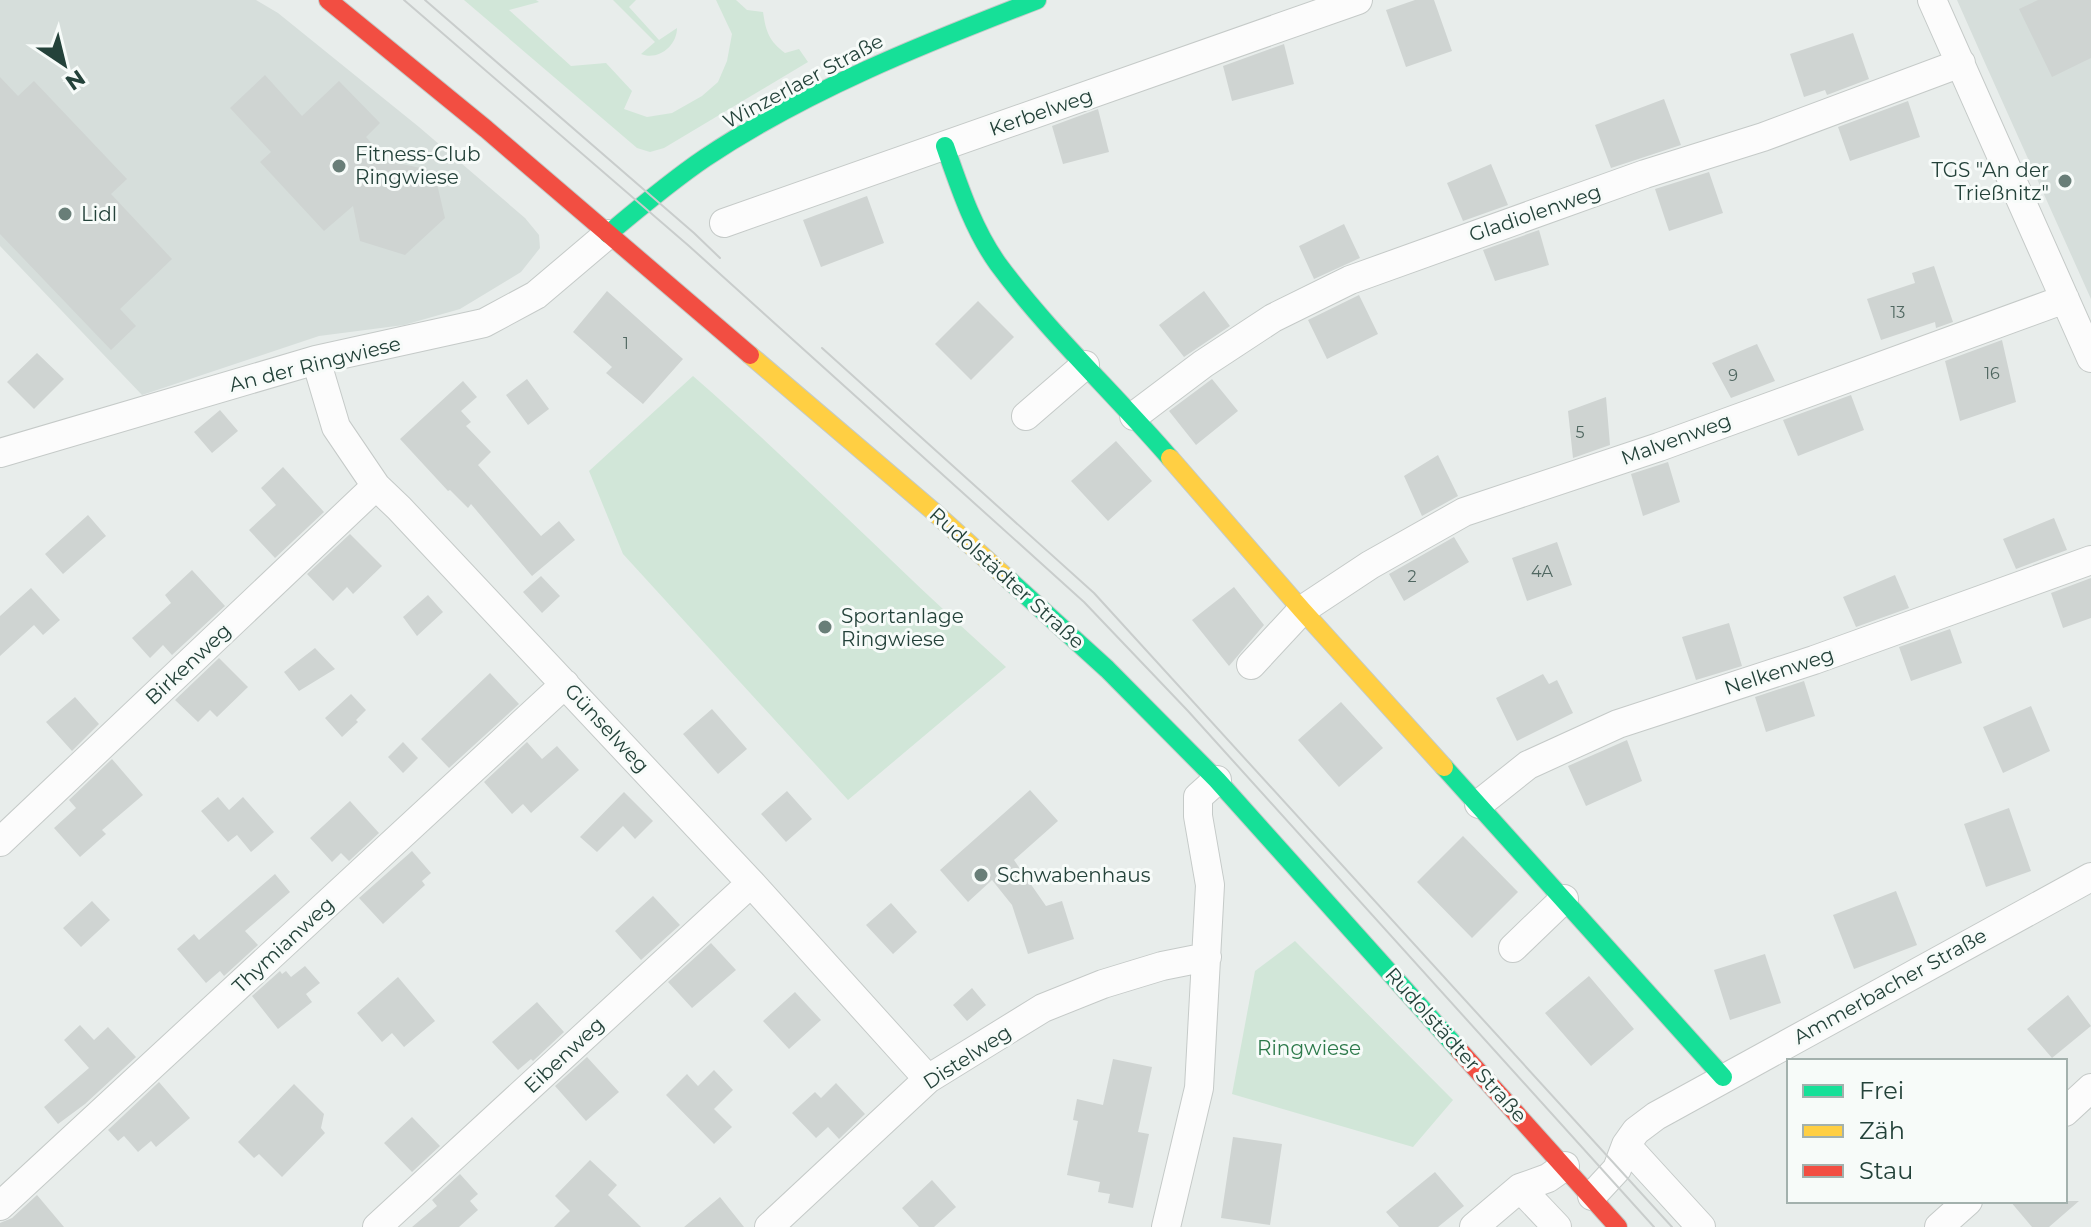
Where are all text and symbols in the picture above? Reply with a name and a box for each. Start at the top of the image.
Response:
north arrow [24,24,104,104]
street label: Winzerlaer Straße [719,29,887,133]
text: N [60,64,90,96]
street label: Kerbelweg [986,83,1096,141]
place label: Fitness-Club Ringwiese [355,142,480,189]
marker: Fitness-Club Ringwiese [330,157,348,175]
place label: TGS "An der Trießnitz" [1931,158,2049,205]
marker: TGS "An der Trießnitz" [2056,172,2074,190]
street label: Gladiolenweg [1466,179,1604,247]
place label: Lidl [81,202,117,226]
marker: Lidl [56,205,74,223]
house number: 13 [1891,303,1905,322]
street label: An der Ringwiese [227,331,403,397]
house number: 1 [623,334,629,353]
house number: 16 [1984,364,2000,383]
house number: 9 [1728,366,1738,385]
street label: Malvenweg [1618,408,1734,470]
house number: 5 [1575,423,1585,442]
street label: Rudolstädter Straße [925,502,1089,654]
house number: 4A [1531,562,1554,581]
house number: 2 [1407,567,1417,586]
place label: Sportanlage Ringwiese [841,604,964,651]
street label: Birkenweg [140,618,236,710]
marker: Sportanlage Ringwiese [816,618,834,636]
street label: Nelkenweg [1721,642,1837,700]
street label: Günselweg [560,679,654,777]
place label: Schwabenhaus [997,863,1151,887]
marker: Schwabenhaus [972,866,990,884]
street label: Thymianweg [227,892,339,998]
street label: Ammerbacher Straße [1789,923,1991,1049]
street label: Rudolstädter Straße [1380,963,1532,1127]
street label: Eibenweg [519,1012,609,1098]
street label: Distelweg [919,1020,1015,1094]
park label: Ringwiese [1257,1036,1361,1060]
legend [1787,1059,2067,1203]
text: Frei [1859,1076,1904,1105]
text: Zäh [1859,1116,1905,1145]
text: Stau [1859,1156,1913,1185]

